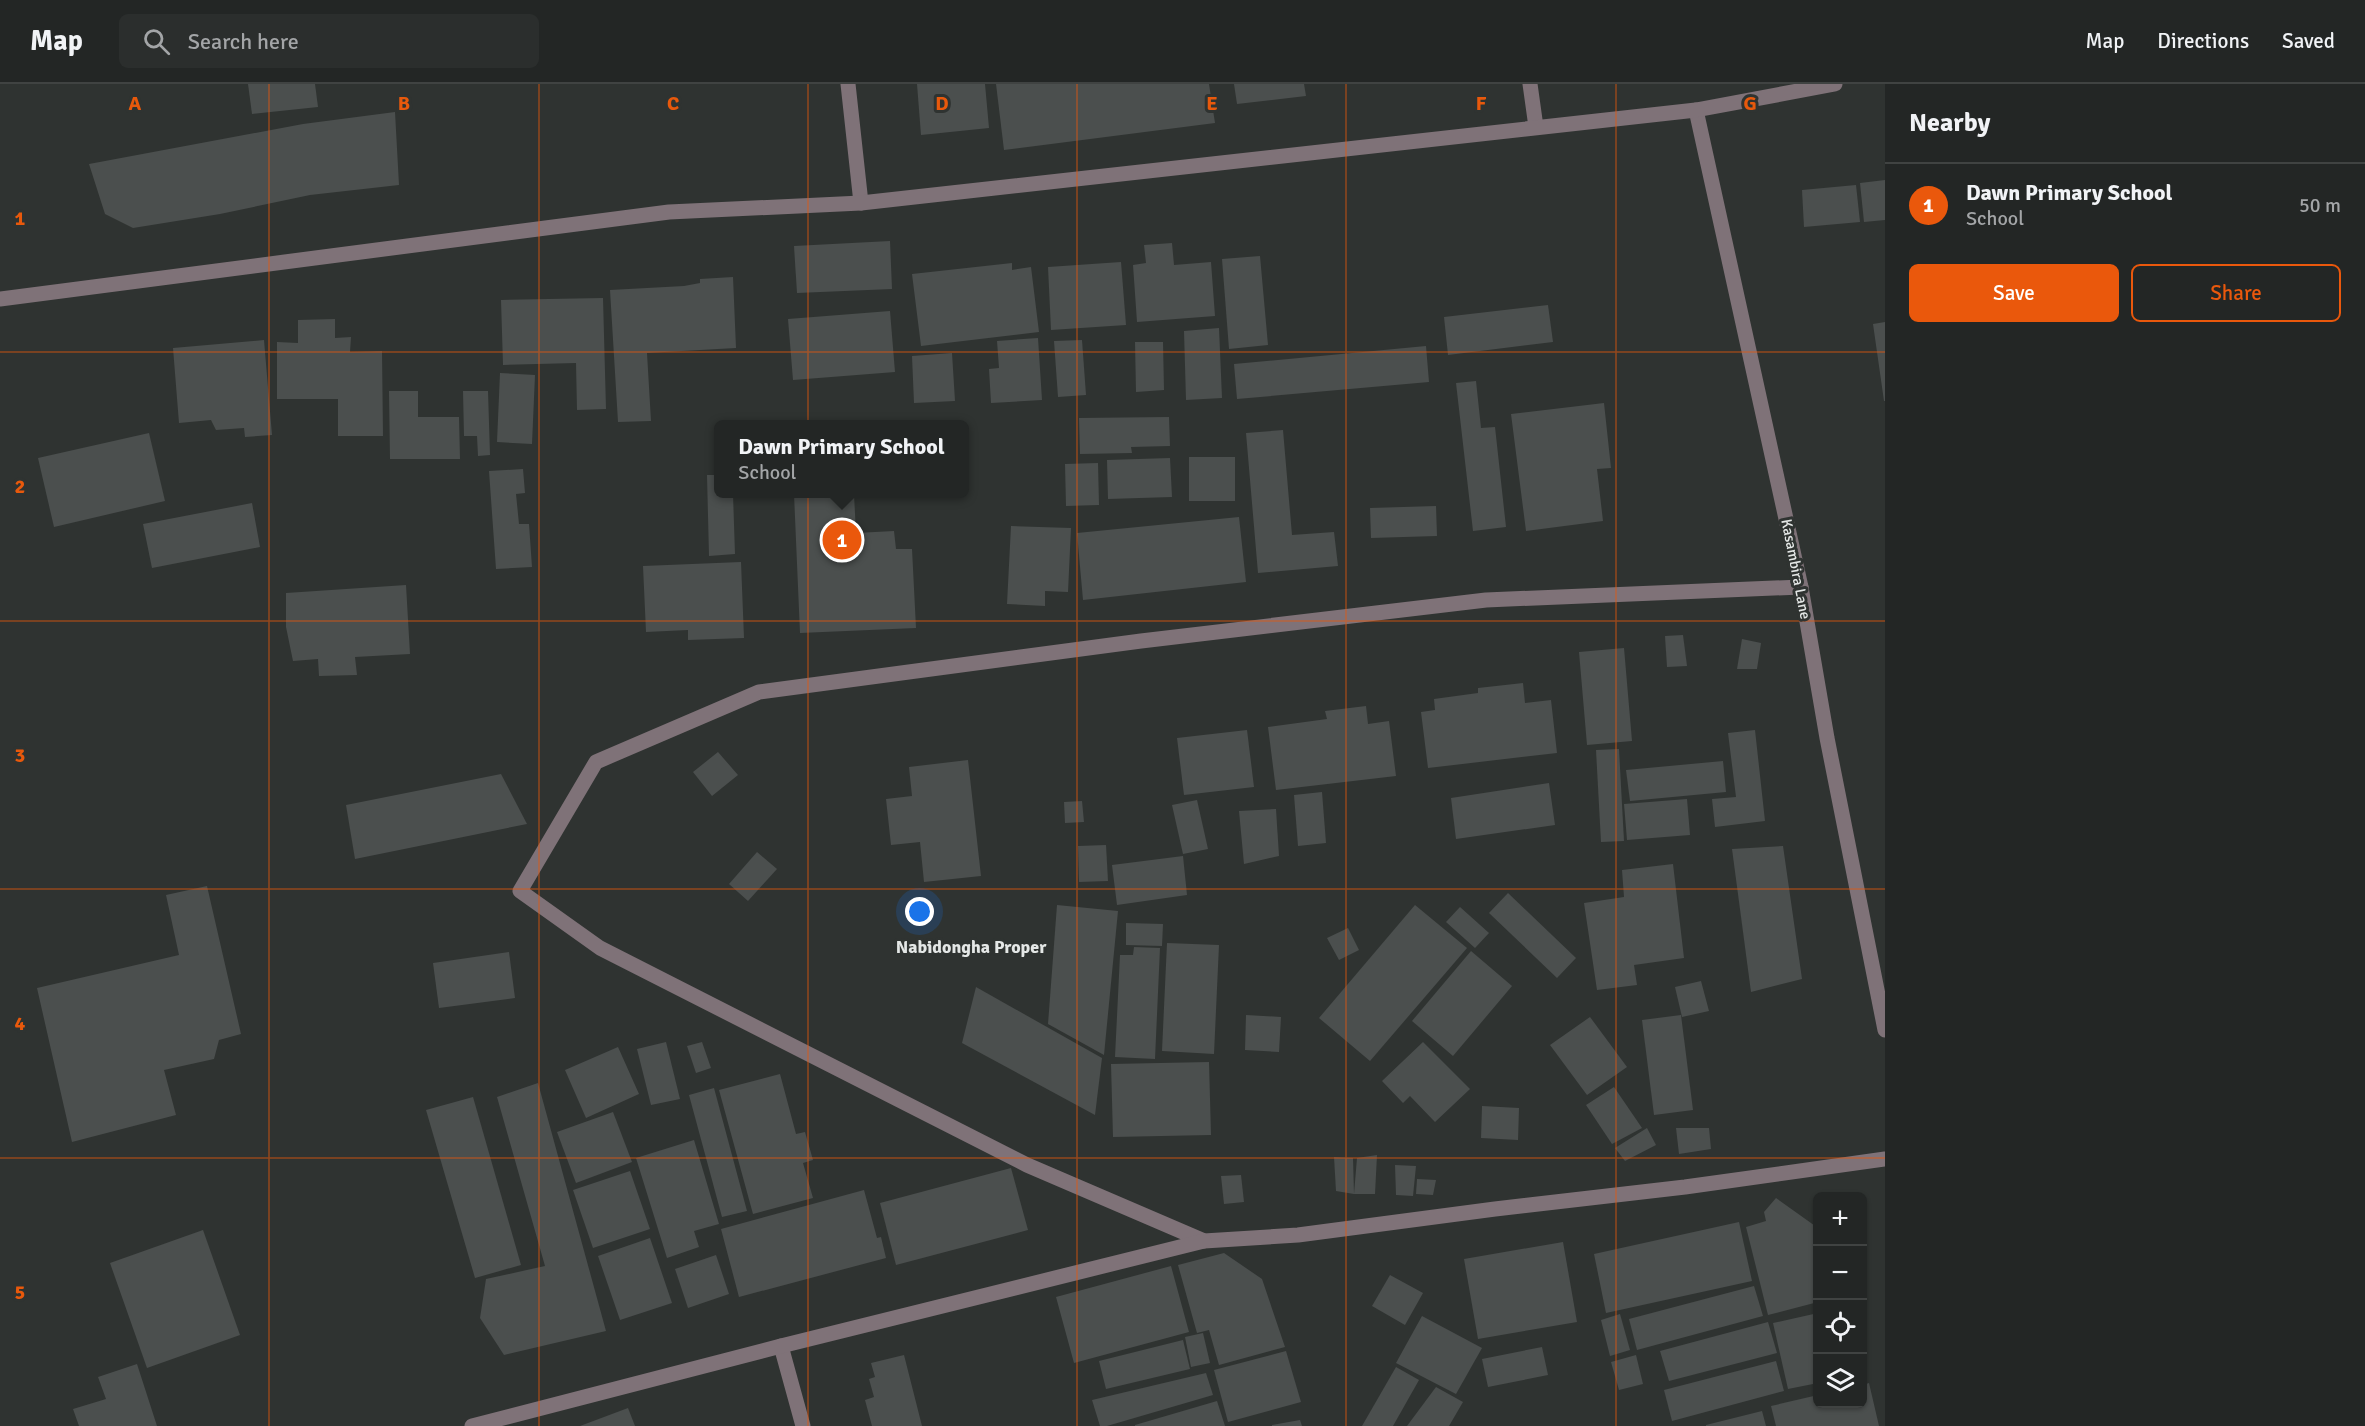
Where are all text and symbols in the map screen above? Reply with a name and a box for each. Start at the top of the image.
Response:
search box [119,14,539,68]
text: Map [30,24,83,58]
icon: search [140,25,173,58]
text: Search here [188,28,299,55]
text: Map [2086,28,2124,54]
text: Directions [2157,28,2249,54]
text: Saved [2282,28,2335,54]
text: A [129,91,142,116]
text: B [398,91,410,116]
text: C [667,91,679,116]
text: D [935,91,949,116]
text: E [1206,91,1218,116]
text: F [1476,91,1487,116]
text: G [1743,91,1757,116]
text: Nearby [1909,107,1990,139]
text: Dawn Primary School [1966,179,2172,206]
text: 1 [1923,193,1934,218]
text: 50 m [2299,193,2341,218]
text: 1 [15,206,26,231]
text: School [1966,206,2024,231]
button: Save [1909,264,2119,322]
button: Share [2131,264,2341,322]
popup [714,420,969,498]
text: Dawn Primary School [738,433,945,460]
text: School [738,460,796,485]
text: 2 [15,474,25,499]
street label: Kasambira Lane [1777,517,1815,621]
pin: 1 [822,518,862,562]
text: 3 [15,743,25,768]
your location [905,897,934,926]
district label: Nabidongha Proper [896,936,1047,958]
text: 4 [15,1011,26,1036]
map controls [1813,1192,1867,1408]
button: + [1813,1192,1867,1246]
button: − [1813,1246,1867,1300]
text: 5 [15,1280,25,1305]
button: locate [1813,1300,1867,1354]
button: layers [1813,1354,1867,1408]

